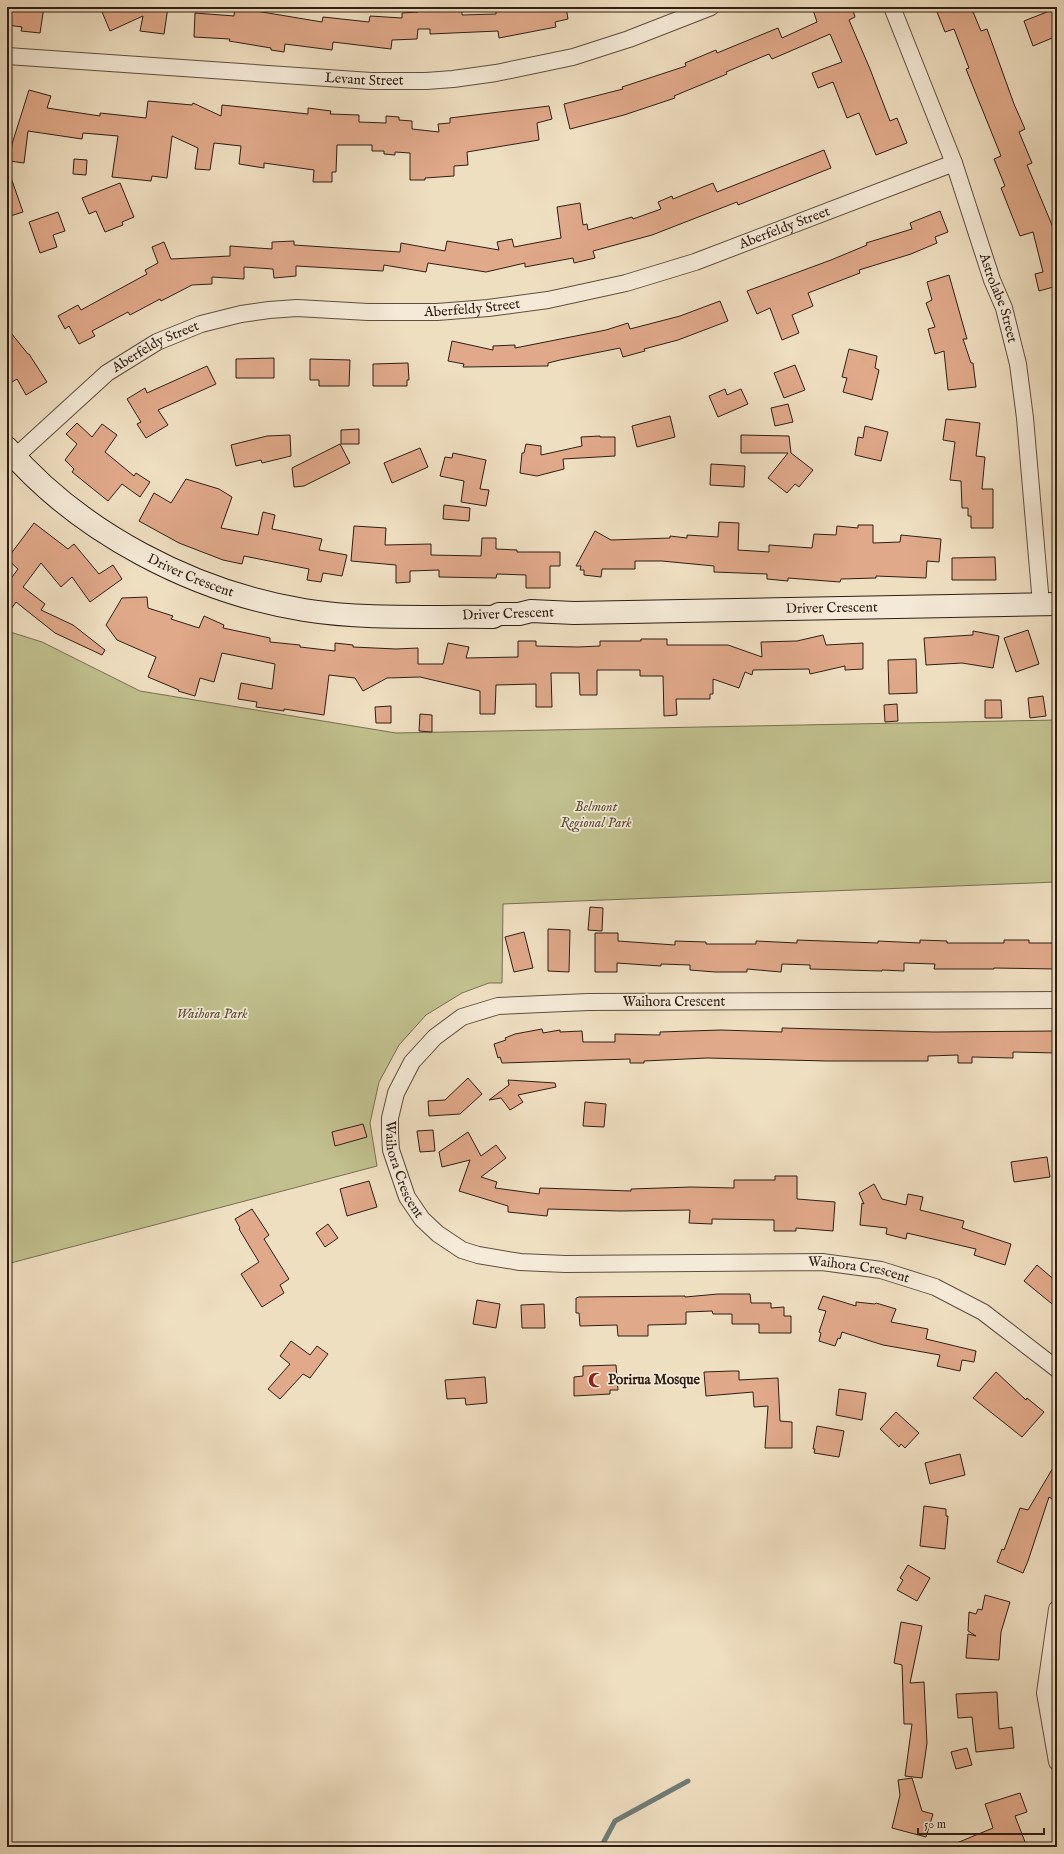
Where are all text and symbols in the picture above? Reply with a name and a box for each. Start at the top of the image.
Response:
street label: Levant Street [324,69,404,90]
street label: Aberfeldy Street [735,202,833,254]
street label: Astrolabe Street [975,250,1021,345]
street label: Aberfeldy Street [423,295,521,321]
street label: Aberfeldy Street [108,317,202,377]
street label: Driver Crescent [144,550,236,602]
street label: Driver Crescent [786,598,878,618]
street label: Driver Crescent [462,603,554,625]
park label: Belmont Regional Park [560,798,632,833]
street label: Waihora Crescent [623,993,725,1011]
park label: Waihora Park [176,1005,248,1023]
street label: Waihora Crescent [381,1121,428,1222]
street label: Waihora Crescent [808,1253,912,1287]
mosque icon: Porirua Mosque [587,1371,605,1389]
place label: Porirua Mosque [608,1371,700,1389]
scale bar [918,1810,1044,1836]
text: 50 m [924,1817,946,1832]

